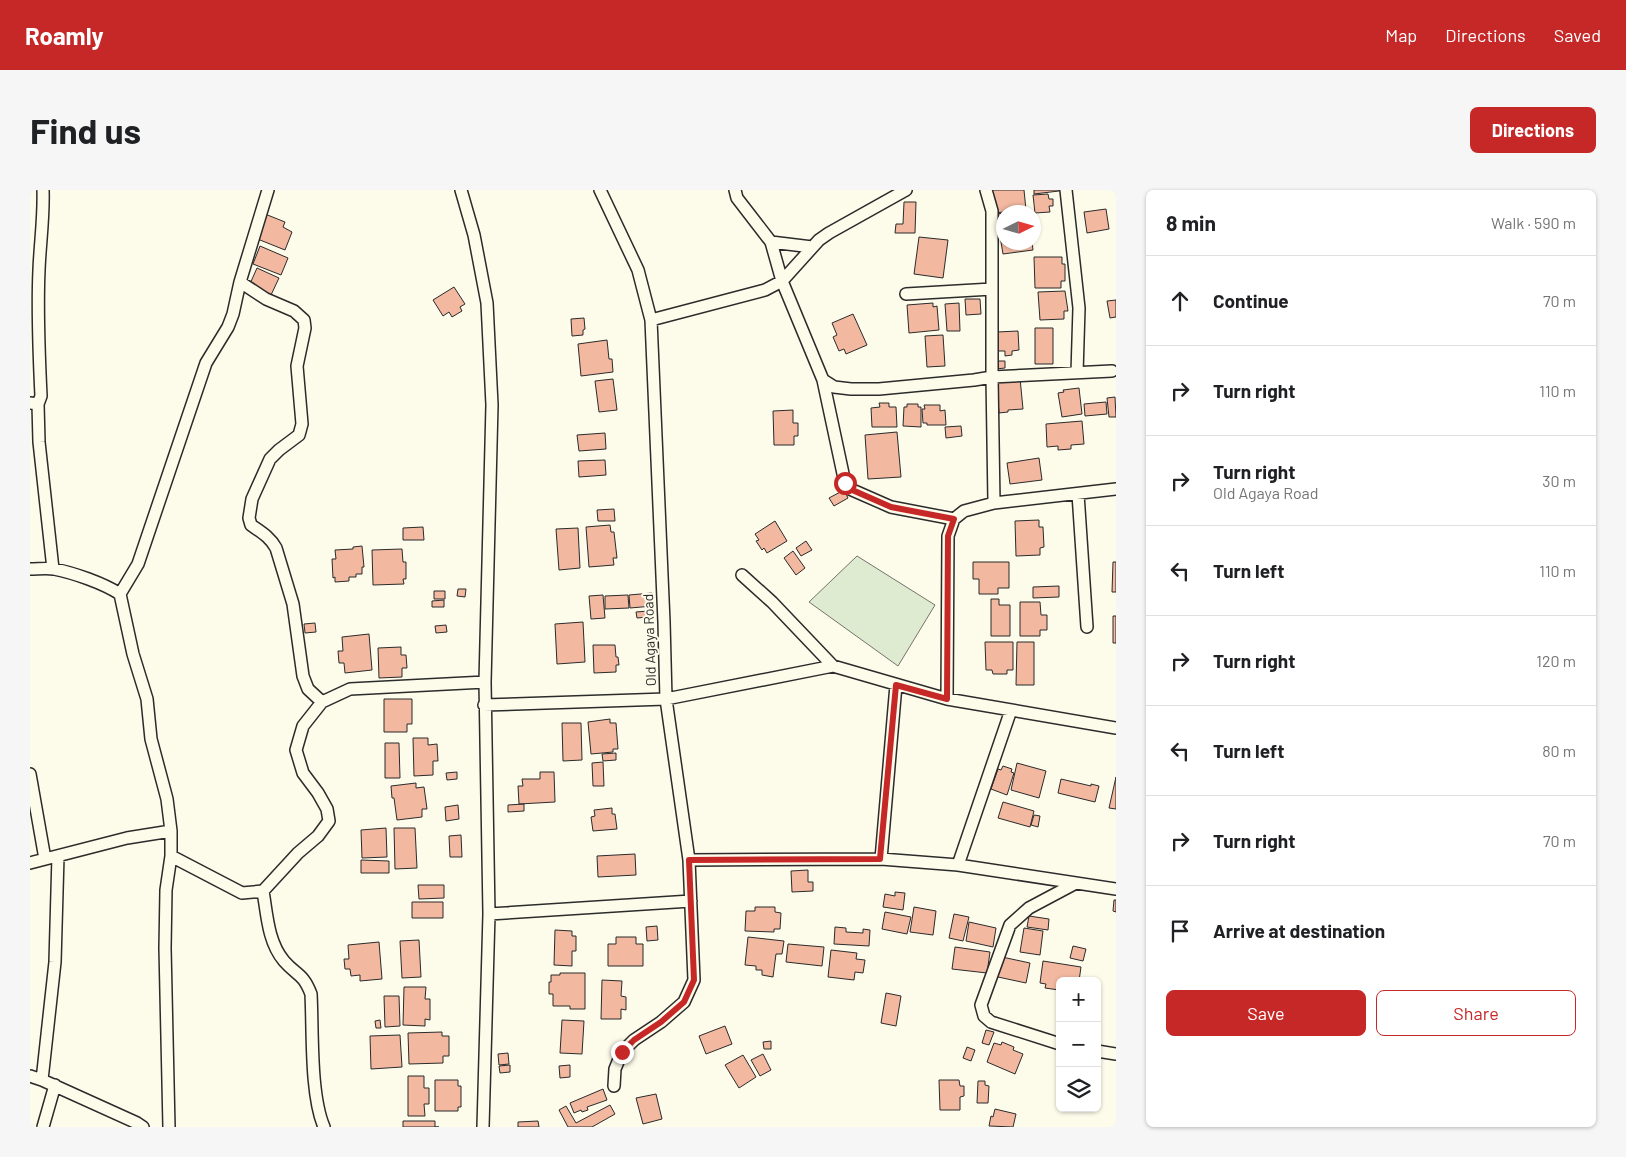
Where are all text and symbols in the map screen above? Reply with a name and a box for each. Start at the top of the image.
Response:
text: Roamly [25,21,104,50]
text: Map [1385,24,1417,46]
text: Directions [1445,24,1526,46]
text: Saved [1554,24,1601,46]
button: Directions [1470,107,1596,153]
text: Find us [30,109,141,151]
north arrow [996,205,1041,250]
text: 8 min [1166,210,1216,235]
text: Walk · 590 m [1491,213,1576,232]
icon: ahead [1166,287,1194,315]
text: Continue [1213,289,1289,312]
text: 70 m [1543,291,1576,310]
icon: right [1166,377,1194,405]
text: Turn right [1213,379,1295,402]
text: 110 m [1539,381,1576,400]
text: Turn right [1213,460,1295,483]
icon: right [1166,467,1194,495]
text: 30 m [1542,471,1576,490]
route start [834,472,857,495]
text: Old Agaya Road [1213,483,1319,502]
icon: left [1166,557,1194,585]
text: Turn left [1213,559,1284,582]
text: 110 m [1539,561,1576,580]
street label: Old Agaya Road [639,594,659,686]
icon: right [1166,647,1194,675]
text: Turn right [1213,649,1295,672]
text: 120 m [1536,651,1576,670]
icon: left [1166,737,1194,765]
text: Turn left [1213,739,1284,762]
text: 80 m [1542,741,1576,760]
icon: right [1166,827,1194,855]
text: Turn right [1213,829,1295,852]
text: 70 m [1543,831,1576,850]
icon: arrive [1166,917,1194,945]
text: Arrive at destination [1213,919,1385,942]
map controls [1056,977,1101,1112]
button: + [1056,977,1101,1022]
button: Save [1166,990,1366,1036]
button: Share [1376,990,1576,1036]
button: − [1056,1022,1101,1067]
route end [611,1041,634,1064]
button: layers [1056,1067,1101,1112]

